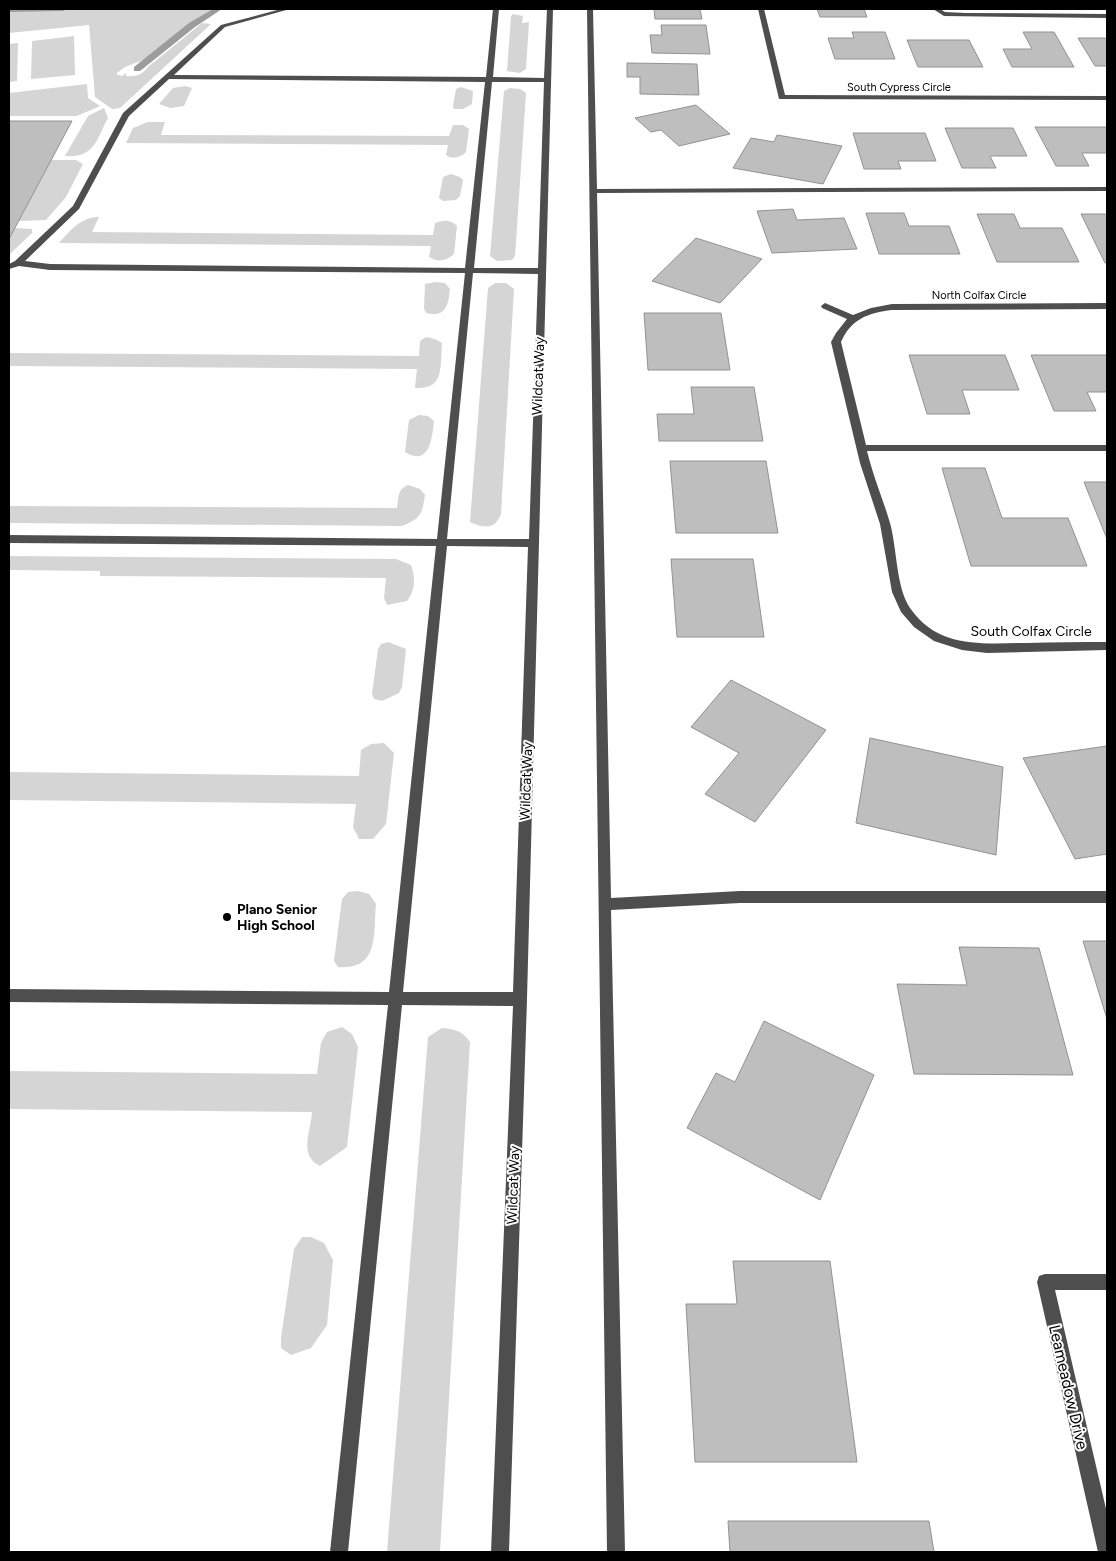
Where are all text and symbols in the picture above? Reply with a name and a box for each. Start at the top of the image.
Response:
street label: South Cypress Circle [847,81,951,94]
street label: North Colfax Circle [932,289,1026,302]
street label: Wildcat Way [529,336,548,416]
street label: South Colfax Circle [970,623,1092,640]
street label: Wildcat Way [517,741,536,821]
place label: Plano Senior High School [237,901,318,934]
marker: Plano Senior High School [221,911,233,923]
street label: Wildcat Way [504,1145,523,1225]
street label: Leameadow Drive [1045,1323,1092,1452]

